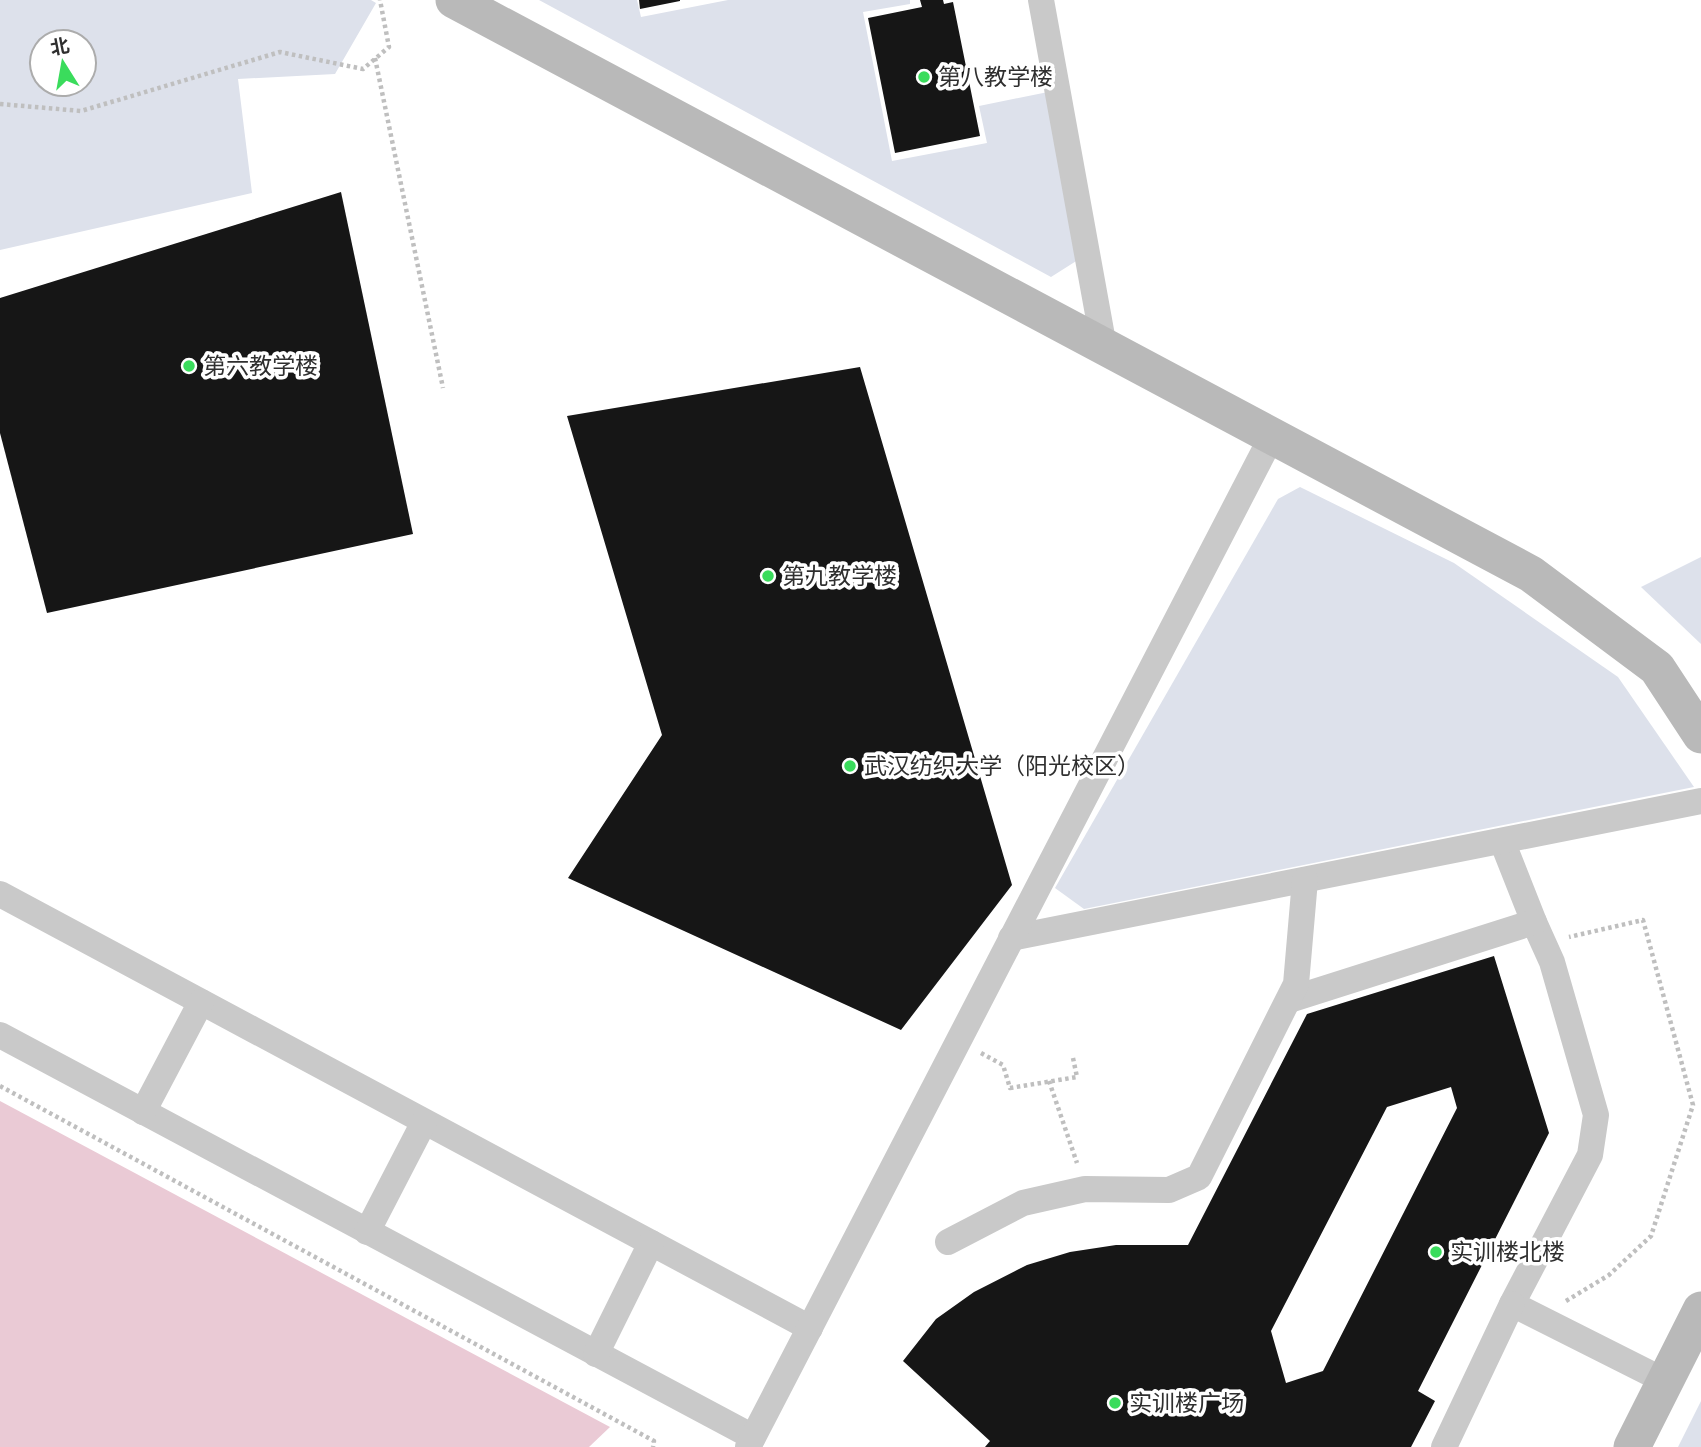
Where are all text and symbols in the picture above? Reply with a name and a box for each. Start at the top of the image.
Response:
north arrow [28,28,98,98]
text: 北 [48,34,71,60]
place label: 第八教学楼 [938,64,1053,91]
marker: 第八教学楼 [916,69,932,85]
place label: 第六教学楼 [203,353,318,380]
marker: 第六教学楼 [181,358,197,374]
place label: 第九教学楼 [782,563,897,590]
marker: 第九教学楼 [760,568,776,584]
place label: 武汉纺织大学（阳光校区） [864,753,1140,780]
marker: 武汉纺织大学（阳光校区） [842,758,858,774]
place label: 实训楼北楼 [1450,1239,1565,1266]
marker: 实训楼北楼 [1428,1244,1444,1260]
place label: 实训楼广场 [1129,1390,1244,1417]
marker: 实训楼广场 [1107,1395,1123,1411]

